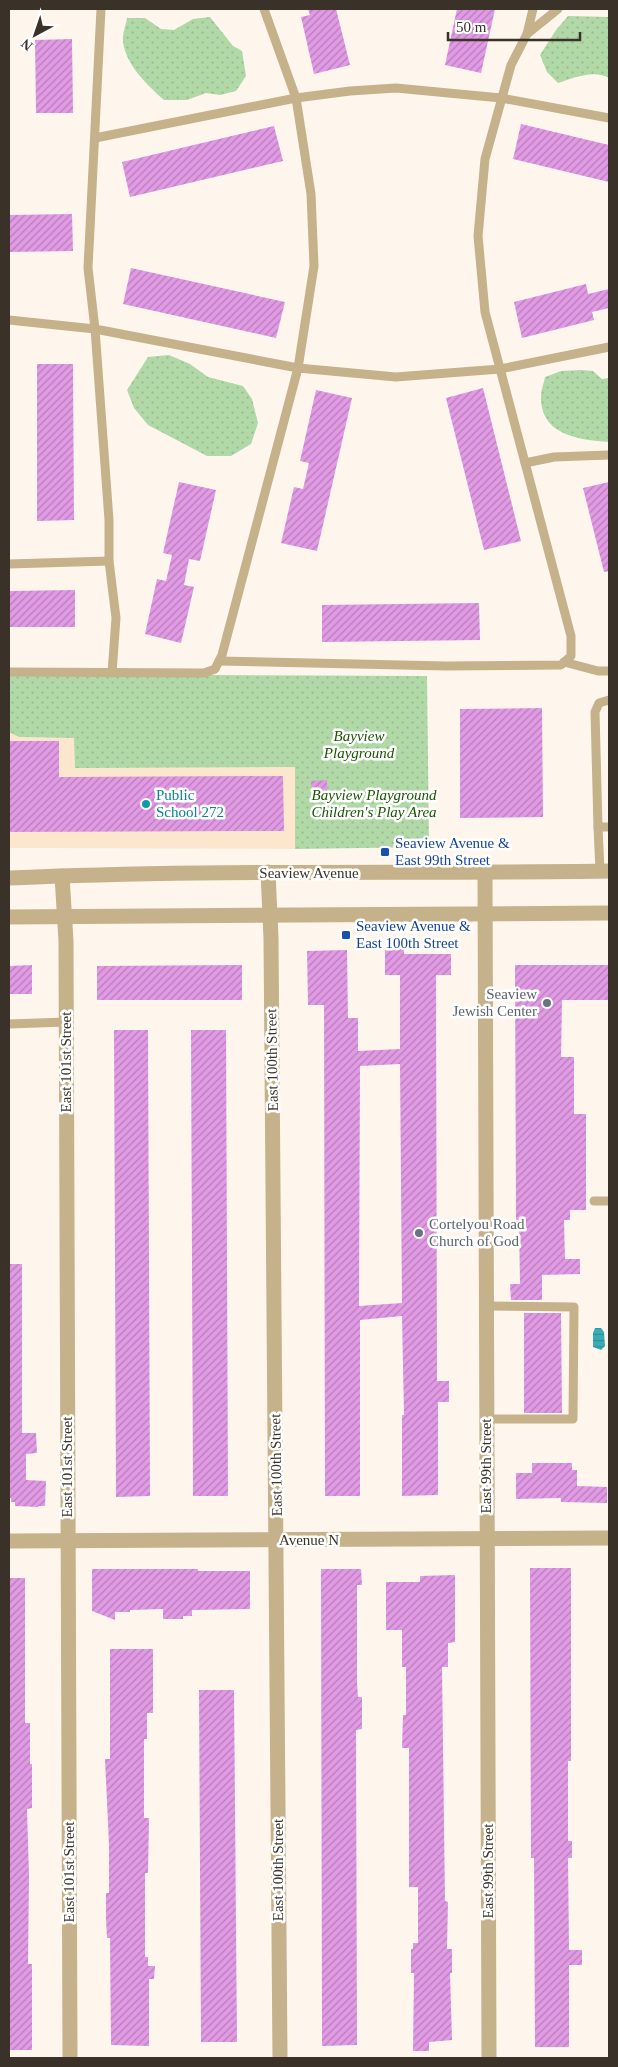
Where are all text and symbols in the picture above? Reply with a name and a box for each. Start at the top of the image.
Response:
north arrow [10,10,60,60]
scale bar [448,10,580,42]
text: 50 m [456,19,487,35]
text: N [18,36,36,54]
park label: Bayview Playground [323,728,395,761]
place label: Public School 272 [156,787,224,820]
park label: Bayview Playground Children's Play Area [311,787,437,820]
marker: Public School 272 [140,798,152,810]
place label: Seaview Avenue & East 99th Street [395,835,510,868]
marker: Seaview Avenue & East 99th Street [379,846,391,858]
street label: Seaview Avenue [259,865,359,881]
place label: Seaview Avenue & East 100th Street [356,918,471,951]
marker: Seaview Avenue & East 100th Street [340,929,352,941]
place label: Seaview Jewish Center [452,986,537,1019]
marker: Seaview Jewish Center [541,997,553,1009]
street label: East 100th Street [263,1008,281,1111]
street label: East 101st Street [58,1011,74,1112]
place label: Cortelyou Road Church of God [429,1216,525,1249]
marker: Cortelyou Road Church of God [413,1227,425,1239]
street label: East 100th Street [267,1413,285,1516]
street label: East 101st Street [59,1416,75,1517]
street label: East 99th Street [478,1418,494,1513]
street label: Avenue N [279,1532,339,1548]
street label: East 100th Street [270,1818,286,1921]
street label: East 101st Street [61,1821,77,1922]
street label: East 99th Street [480,1823,496,1918]

